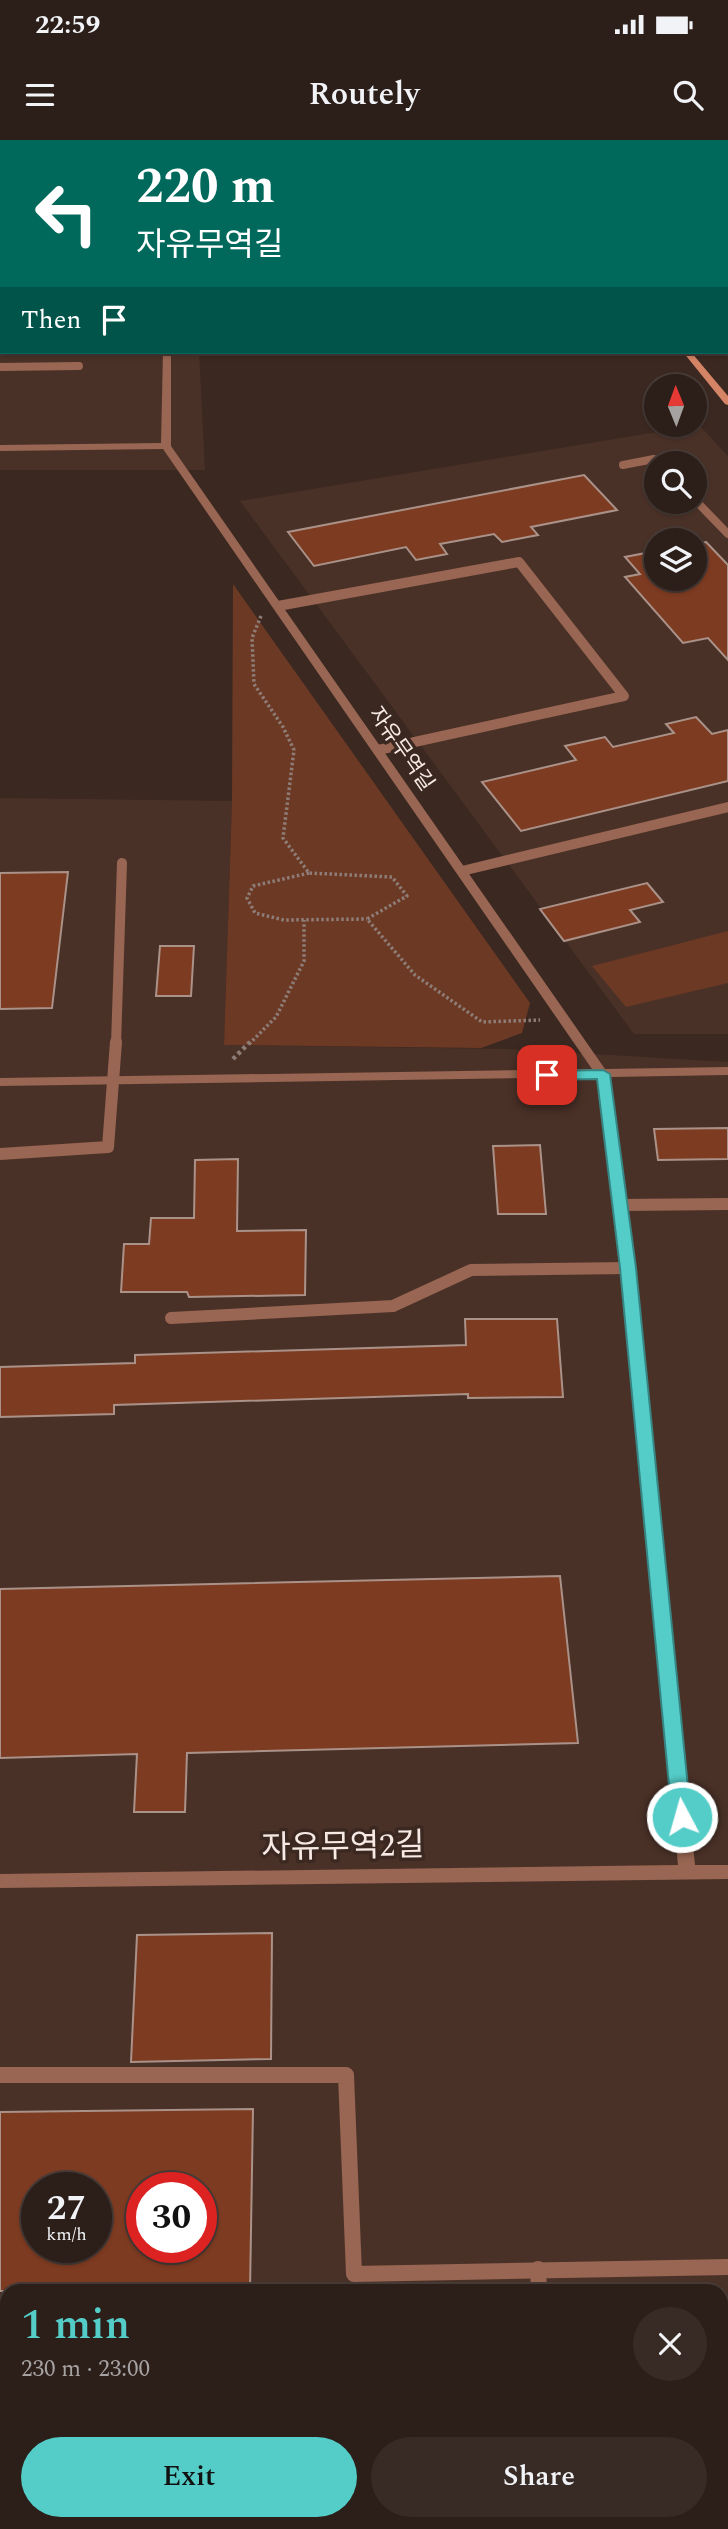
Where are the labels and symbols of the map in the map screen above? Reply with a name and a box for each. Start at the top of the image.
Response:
north arrow [644,374,707,438]
street label: 자유무역길 [360,700,442,798]
pin [517,1045,577,1105]
position arrow [645,1780,719,1854]
street label: 자유무역2길 [261,1821,425,1873]
speed limit sign: 30 [126,2172,217,2263]

